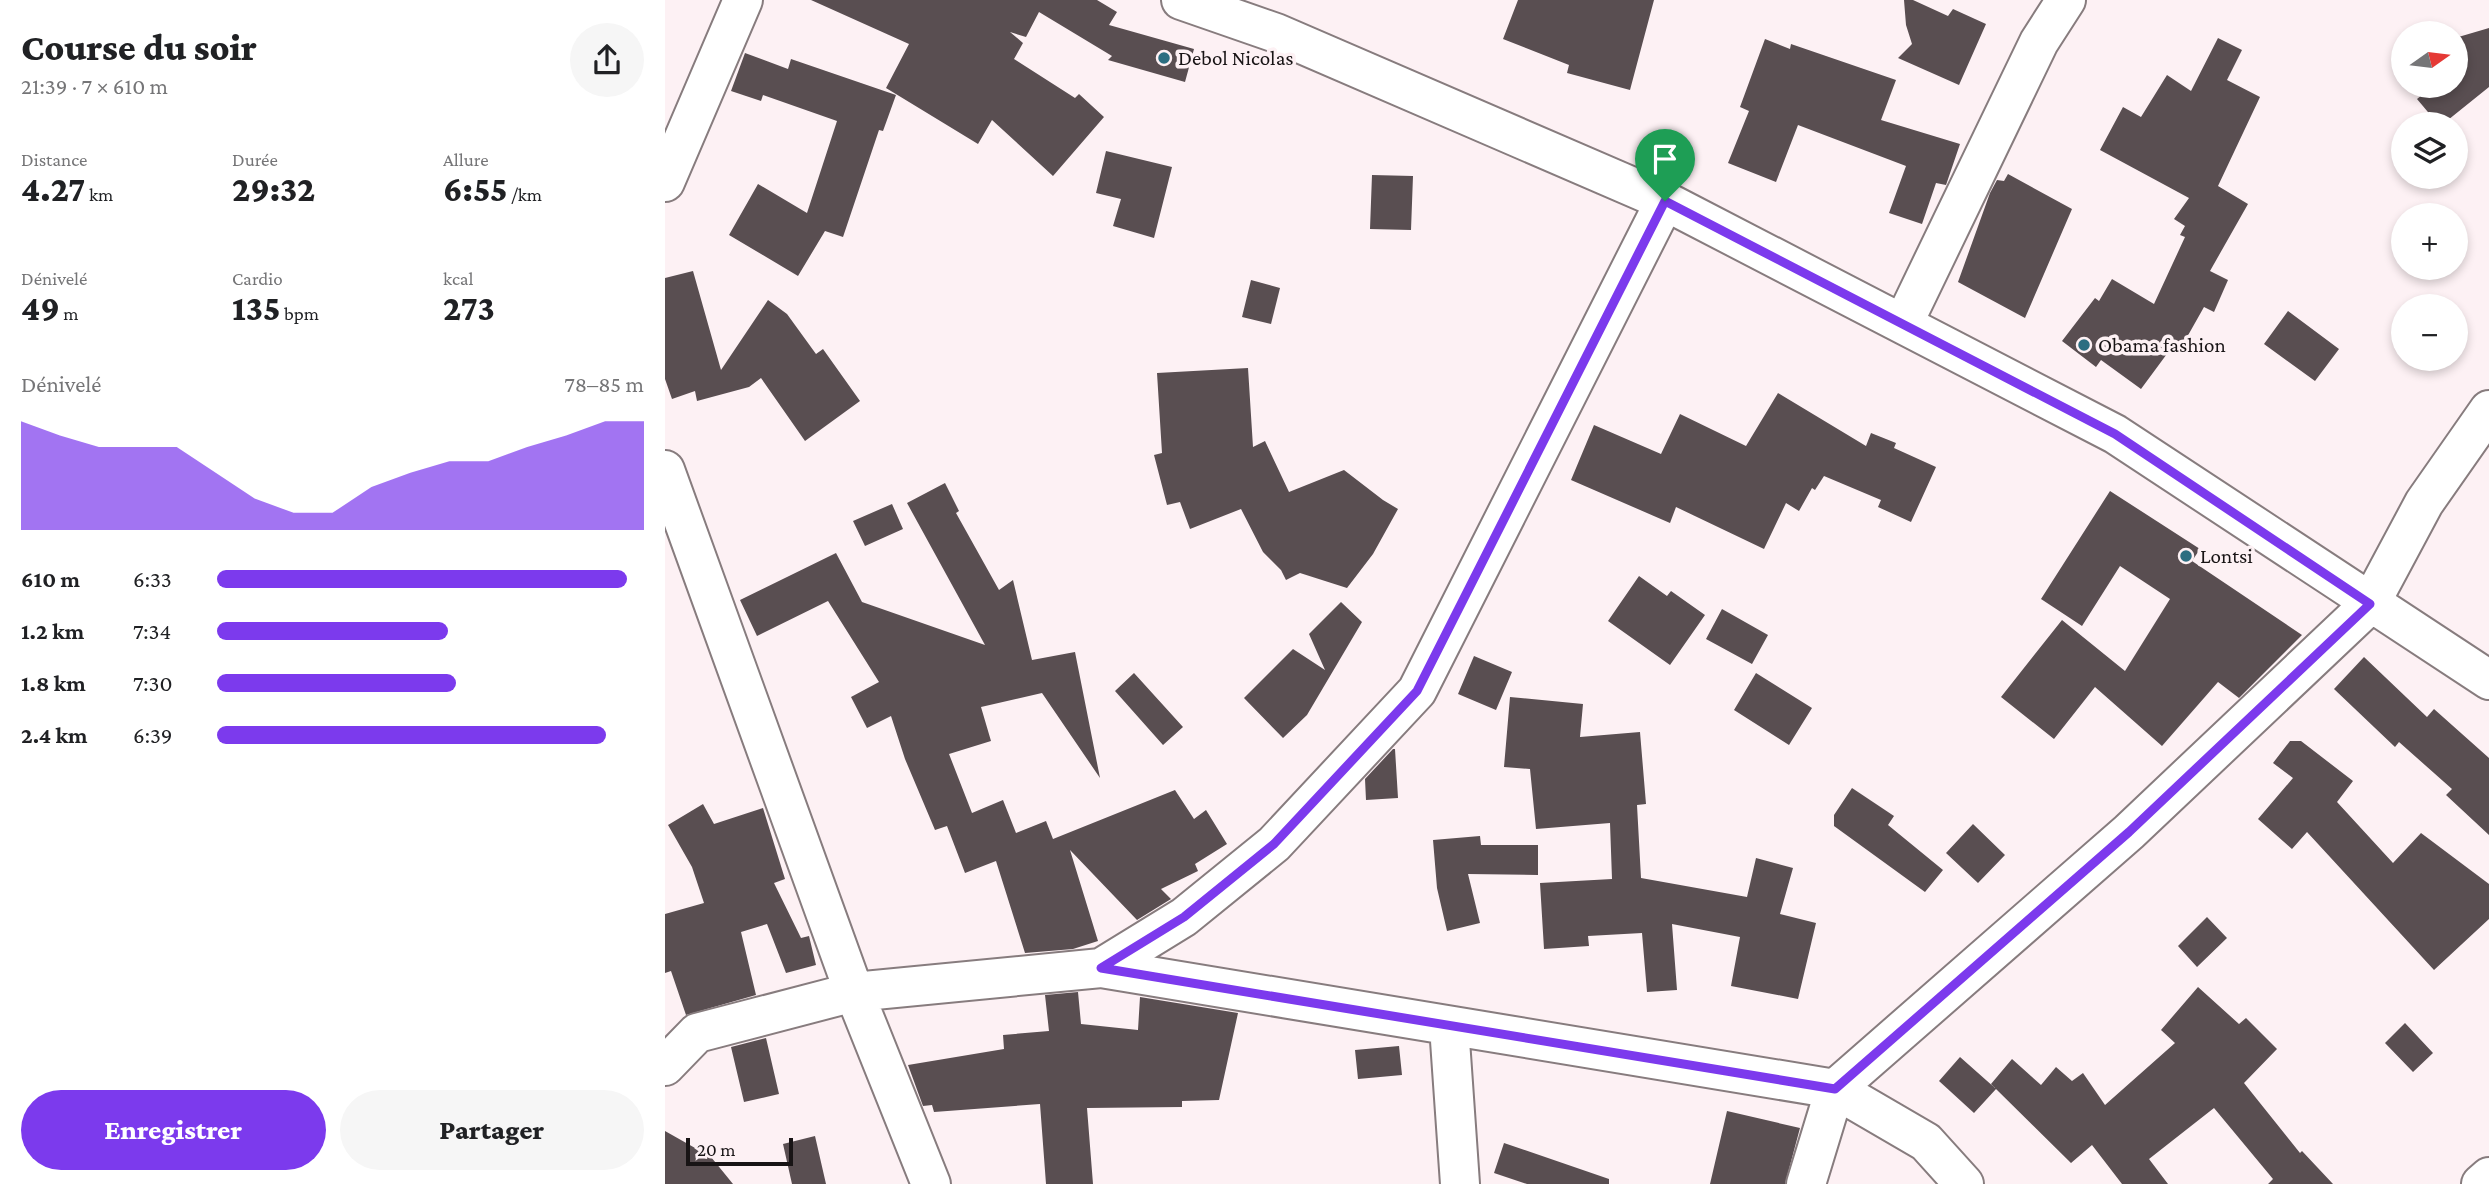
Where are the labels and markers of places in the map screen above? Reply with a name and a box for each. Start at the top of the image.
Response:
place label: Debol Nicolas [1178,46,1294,70]
marker: Debol Nicolas [1156,50,1172,66]
pin [1635,129,1695,201]
place label: Obama fashion [2098,333,2226,357]
marker: Obama fashion [2076,337,2092,353]
place label: Lontsi [2200,544,2253,568]
marker: Lontsi [2178,548,2194,564]

